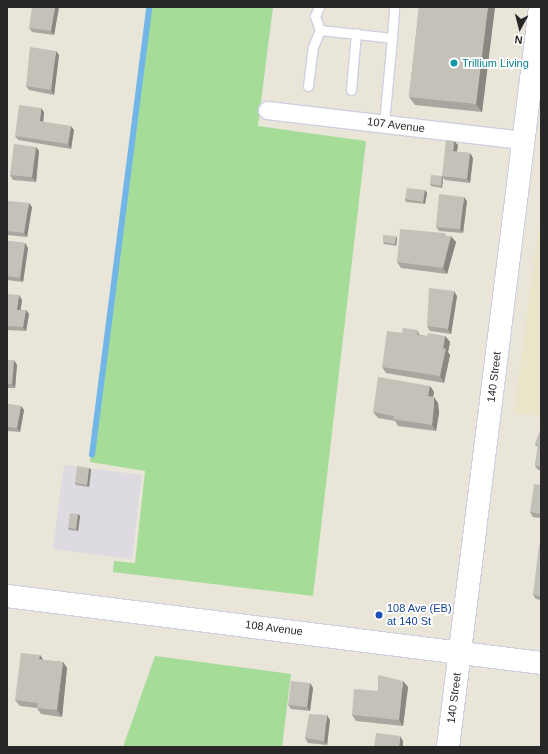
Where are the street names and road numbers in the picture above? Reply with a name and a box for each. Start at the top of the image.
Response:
street label: 107 Avenue [366,115,426,135]
street label: 140 Street [484,351,504,403]
street label: 108 Avenue [244,618,304,638]
street label: 140 Street [444,672,464,724]

